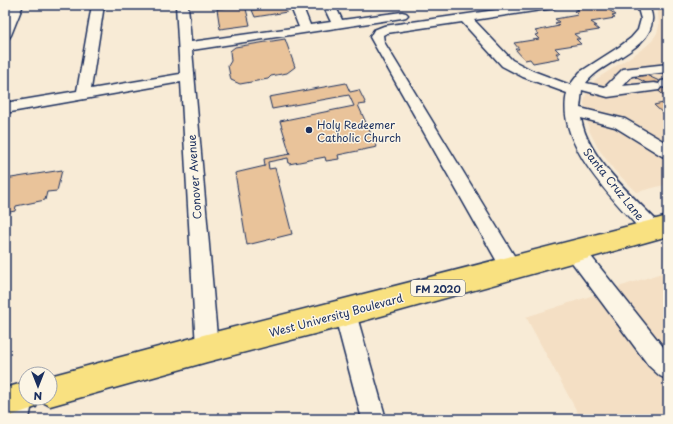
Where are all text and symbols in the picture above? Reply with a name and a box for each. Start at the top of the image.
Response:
place label: Holy Redeemer Catholic Church [317,116,401,146]
marker: Holy Redeemer Catholic Church [304,125,314,135]
street label: Conover Avenue [183,134,205,220]
street label: Santa Cruz Lane [579,144,649,224]
road number: FM 2020 [411,280,465,296]
street label: West University Boulevard [267,289,405,341]
north arrow [18,366,58,406]
text: N [33,388,42,405]

